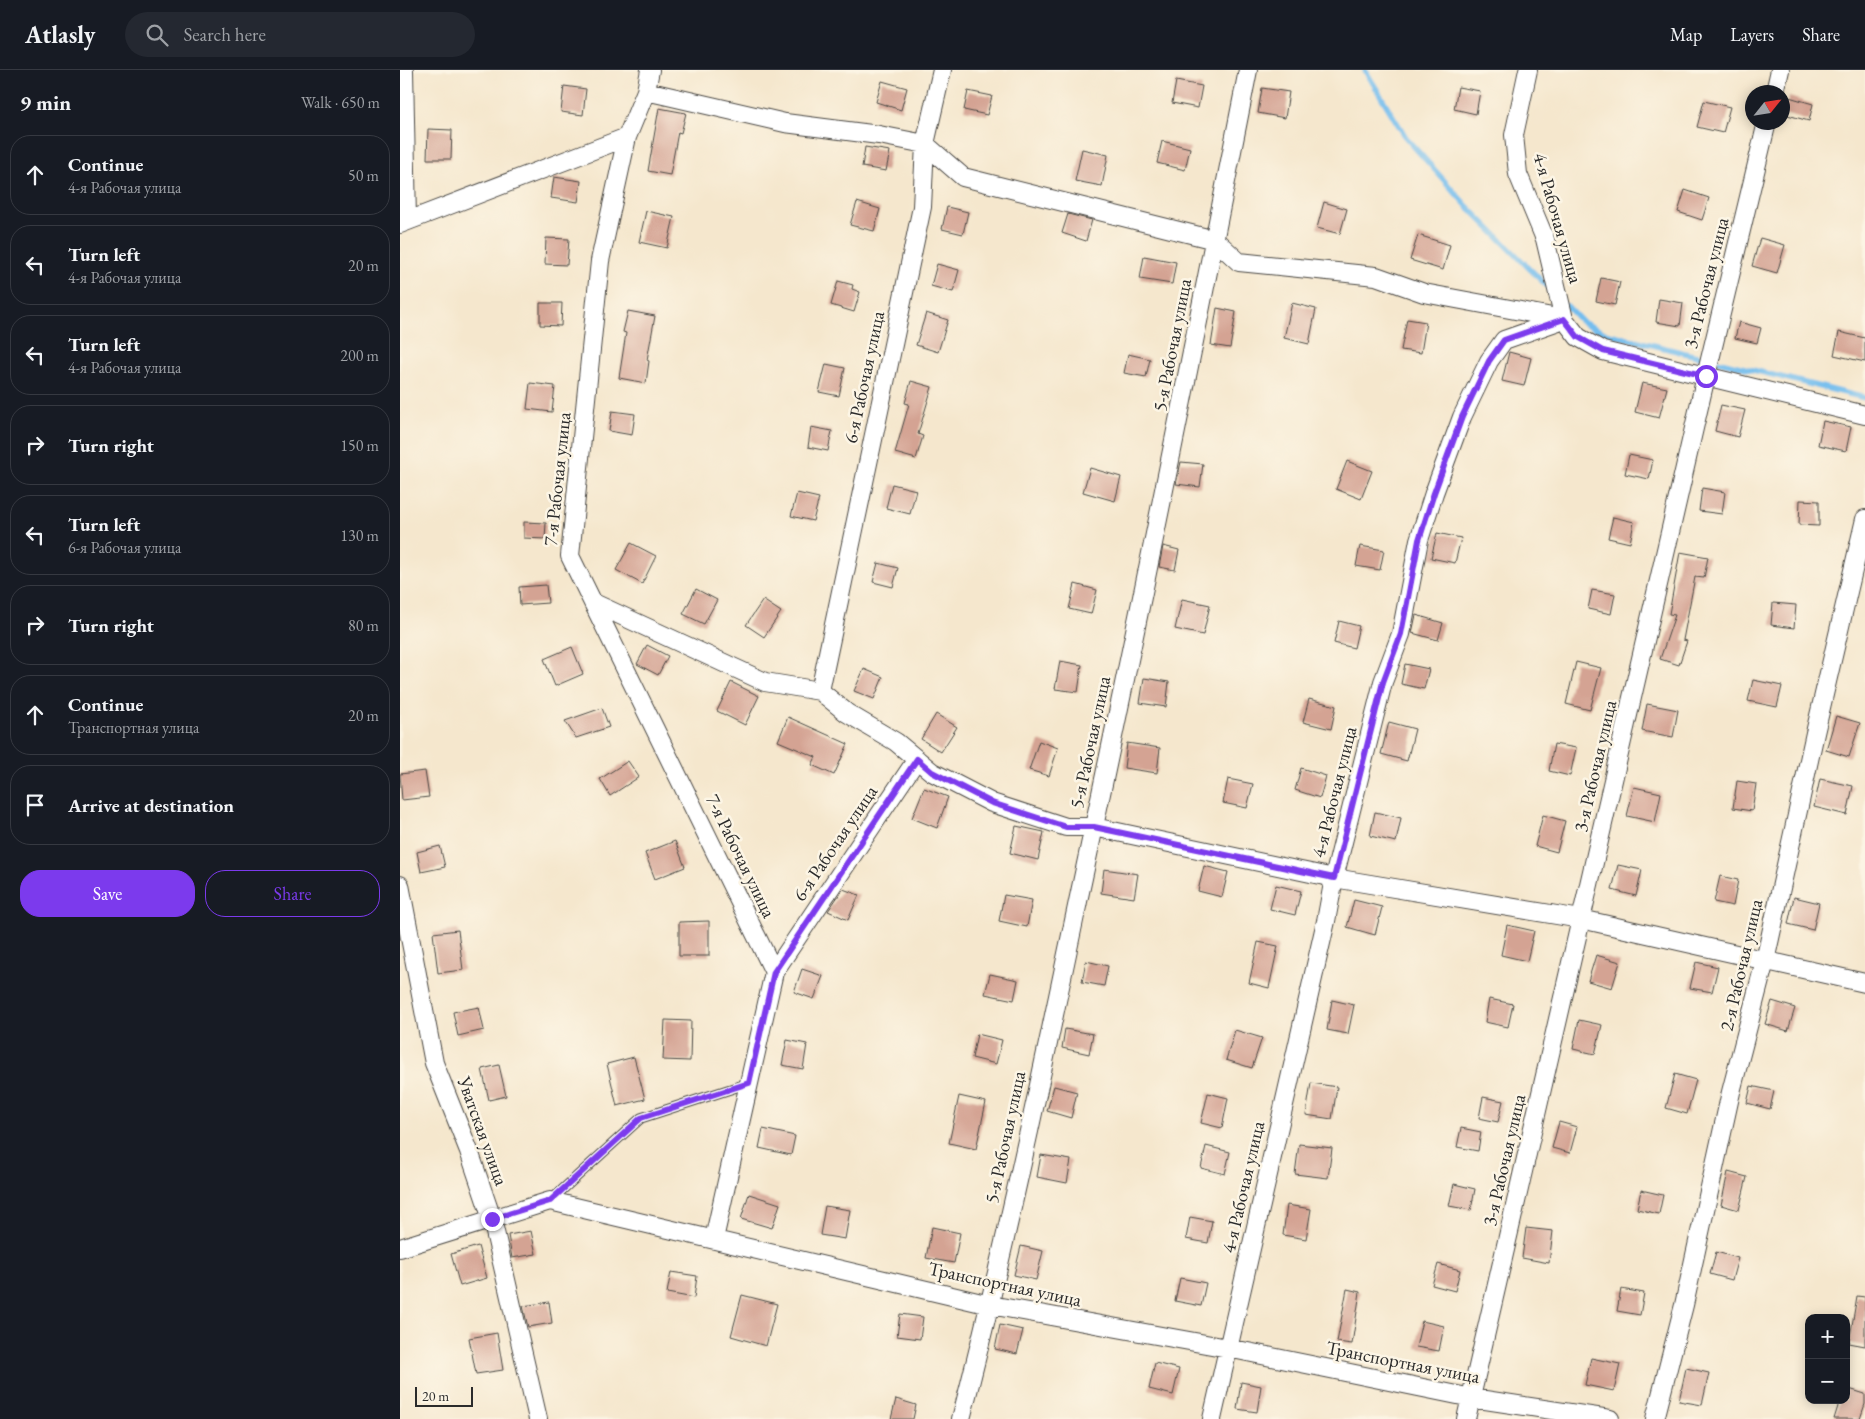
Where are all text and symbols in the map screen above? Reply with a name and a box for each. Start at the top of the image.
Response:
search box [125,12,475,57]
text: Atlasly [25,19,95,50]
icon: search [143,21,171,49]
text: Search here [183,22,266,47]
text: Map [1670,23,1702,46]
text: Layers [1730,23,1774,46]
text: Share [1802,23,1840,46]
north arrow [1745,85,1790,130]
text: 9 min [20,89,71,116]
text: Walk · 650 m [301,92,380,113]
street label: 4-я Рабочая улица [1527,150,1589,287]
text: Continue [68,152,143,177]
icon: ahead [21,161,49,189]
text: 50 m [348,165,379,186]
text: 4-я Рабочая улица [68,177,181,198]
street label: 3-я Рабочая улица [1678,214,1735,351]
text: Turn left [68,242,140,267]
icon: left [21,251,49,279]
text: 20 m [348,255,379,276]
text: 4-я Рабочая улица [68,267,181,288]
street label: 5-я Рабочая улица [1147,276,1197,413]
street label: 6-я Рабочая улица [838,308,890,445]
text: Turn left [68,332,140,357]
icon: left [21,341,49,369]
text: 200 m [340,345,379,366]
text: 4-я Рабочая улица [68,357,181,378]
route start [1695,365,1718,388]
street label: 7-я Рабочая улица [538,410,577,547]
icon: right [21,431,49,459]
text: Turn right [68,433,154,458]
text: 150 m [340,435,379,456]
text: Turn left [68,512,140,537]
icon: left [21,521,49,549]
text: 130 m [340,525,379,546]
text: 6-я Рабочая улица [68,537,181,558]
icon: right [21,611,49,639]
text: Turn right [68,613,154,638]
text: 80 m [348,615,379,636]
street label: 5-я Рабочая улица [1064,673,1116,810]
text: Continue [68,692,143,717]
street label: 3-я Рабочая улица [1568,697,1622,834]
icon: ahead [21,701,49,729]
text: 20 m [348,705,379,726]
text: Транспортная улица [68,717,199,738]
street label: 4-я Рабочая улица [1306,723,1363,860]
street label: 6-я Рабочая улица [787,780,883,906]
street label: 7-я Рабочая улица [700,790,782,922]
icon: arrive [21,791,49,819]
text: Arrive at destination [68,793,234,818]
button: Save [20,870,195,917]
button: Share [205,870,380,917]
street label: 2-я Рабочая улица [1714,896,1768,1033]
street label: 5-я Рабочая улица [979,1068,1031,1205]
street label: Уватская улица [451,1072,514,1189]
street label: 3-я Рабочая улица [1477,1091,1531,1228]
street label: 4-я Рабочая улица [1216,1118,1270,1255]
route end [481,1208,504,1231]
street label: Транспортная улица [926,1256,1084,1313]
map controls [1805,1314,1850,1404]
button: + [1805,1314,1850,1359]
street label: Транспортная улица [1324,1335,1482,1389]
button: − [1805,1359,1850,1404]
scale bar [415,1384,472,1407]
text: 20 m [422,1387,449,1405]

